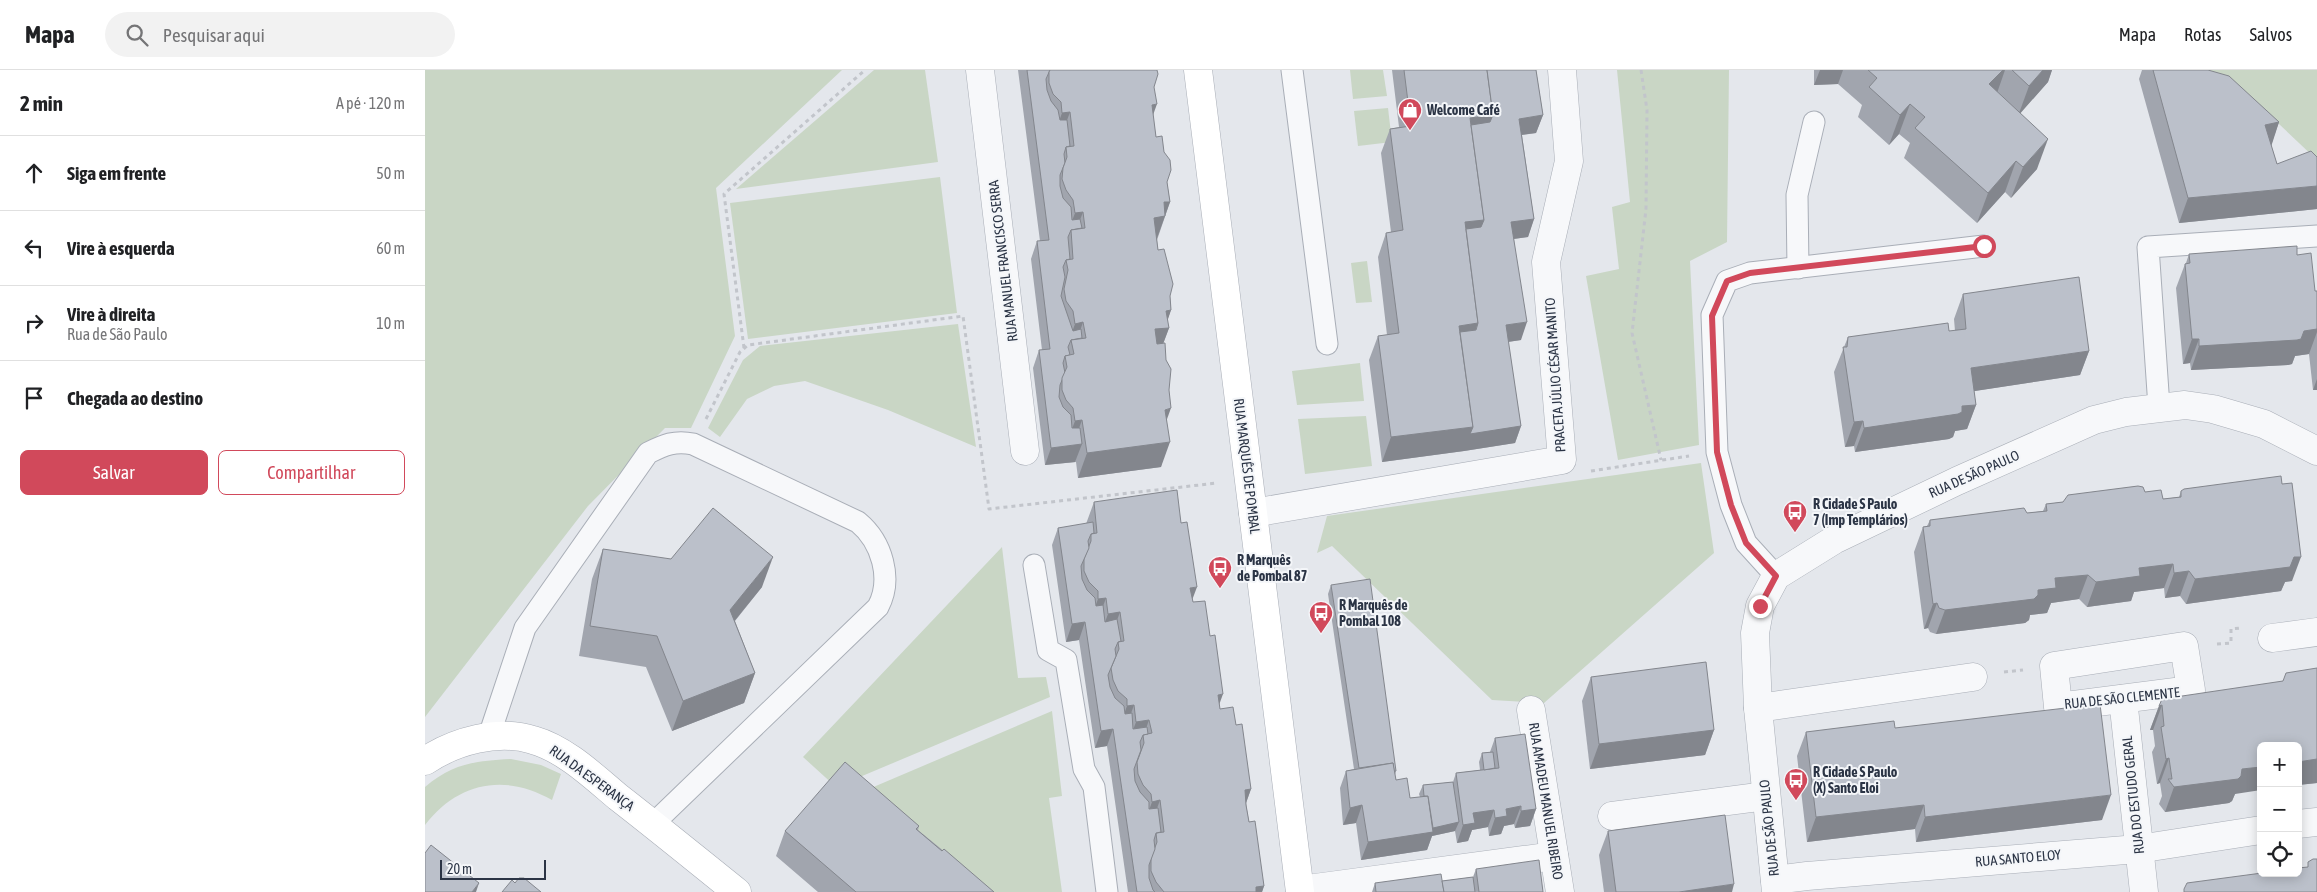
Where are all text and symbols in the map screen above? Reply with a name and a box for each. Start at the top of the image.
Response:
search box [105,12,455,57]
text: Mapa [25,21,75,48]
icon: search [123,21,151,49]
text: Pesquisar aqui [163,24,265,46]
text: Mapa [2119,24,2156,45]
text: Rotas [2184,24,2221,45]
text: Salvos [2249,24,2292,45]
text: 2 min [20,91,63,115]
text: A pé · 120 m [336,94,405,112]
shop icon: Welcome Café [1397,97,1423,131]
place label: Welcome Café [1426,102,1500,118]
icon: ahead [20,159,48,187]
text: Siga em frente [67,162,166,184]
text: 50 m [376,164,405,182]
street label: RUA MANUEL FRANCISCO SERRA [985,179,1021,343]
icon: left [20,234,48,262]
route start [1973,235,1996,258]
text: Vire à esquerda [67,237,175,259]
text: 60 m [376,239,405,257]
street label: PRACETA JÚLIO CÉSAR MANITO [1542,297,1568,453]
text: Vire à direita [67,303,155,325]
icon: right [20,309,48,337]
text: 10 m [376,314,405,332]
text: Rua de São Paulo [67,325,168,343]
icon: arrive [20,384,48,412]
text: Chegada ao destino [67,387,203,409]
street label: RUA MARQUÊS DE POMBAL [1231,397,1263,535]
street label: RUA DE SÃO PAULO [1926,447,2022,501]
button: Salvar [20,450,208,495]
button: Compartilhar [218,450,405,495]
place label: R Cidade S Paulo 7 (Imp Templários) [1813,496,1908,528]
bus stop icon: R Cidade S Paulo 7 (Imp Templários) [1782,499,1808,533]
place label: R Marquês de Pombal 87 [1237,552,1307,584]
bus stop icon: R Marquês de Pombal 87 [1207,555,1233,589]
route end [1749,595,1772,618]
place label: R Marquês de Pombal 108 [1339,597,1408,629]
bus stop icon: R Marquês de Pombal 108 [1308,600,1334,634]
street label: RUA DE SÃO CLEMENTE [2063,684,2181,712]
street label: RUA AMADEU MANUEL RIBEIRO [1526,721,1566,881]
street label: RUA DO ESTUDO GERAL [2119,735,2147,855]
street label: RUA DA ESPERANÇA [547,742,638,814]
map controls [2257,742,2302,877]
button: + [2257,742,2302,787]
place label: R Cidade S Paulo (X) Santo Eloi [1813,764,1898,796]
bus stop icon: R Cidade S Paulo (X) Santo Eloi [1783,767,1809,801]
street label: RUA DE SÃO PAULO [1756,779,1782,877]
button: − [2257,787,2302,832]
button: locate [2257,832,2302,877]
street label: RUA SANTO ELOY [1974,846,2062,870]
scale bar [440,857,546,880]
text: 20 m [447,861,472,877]

